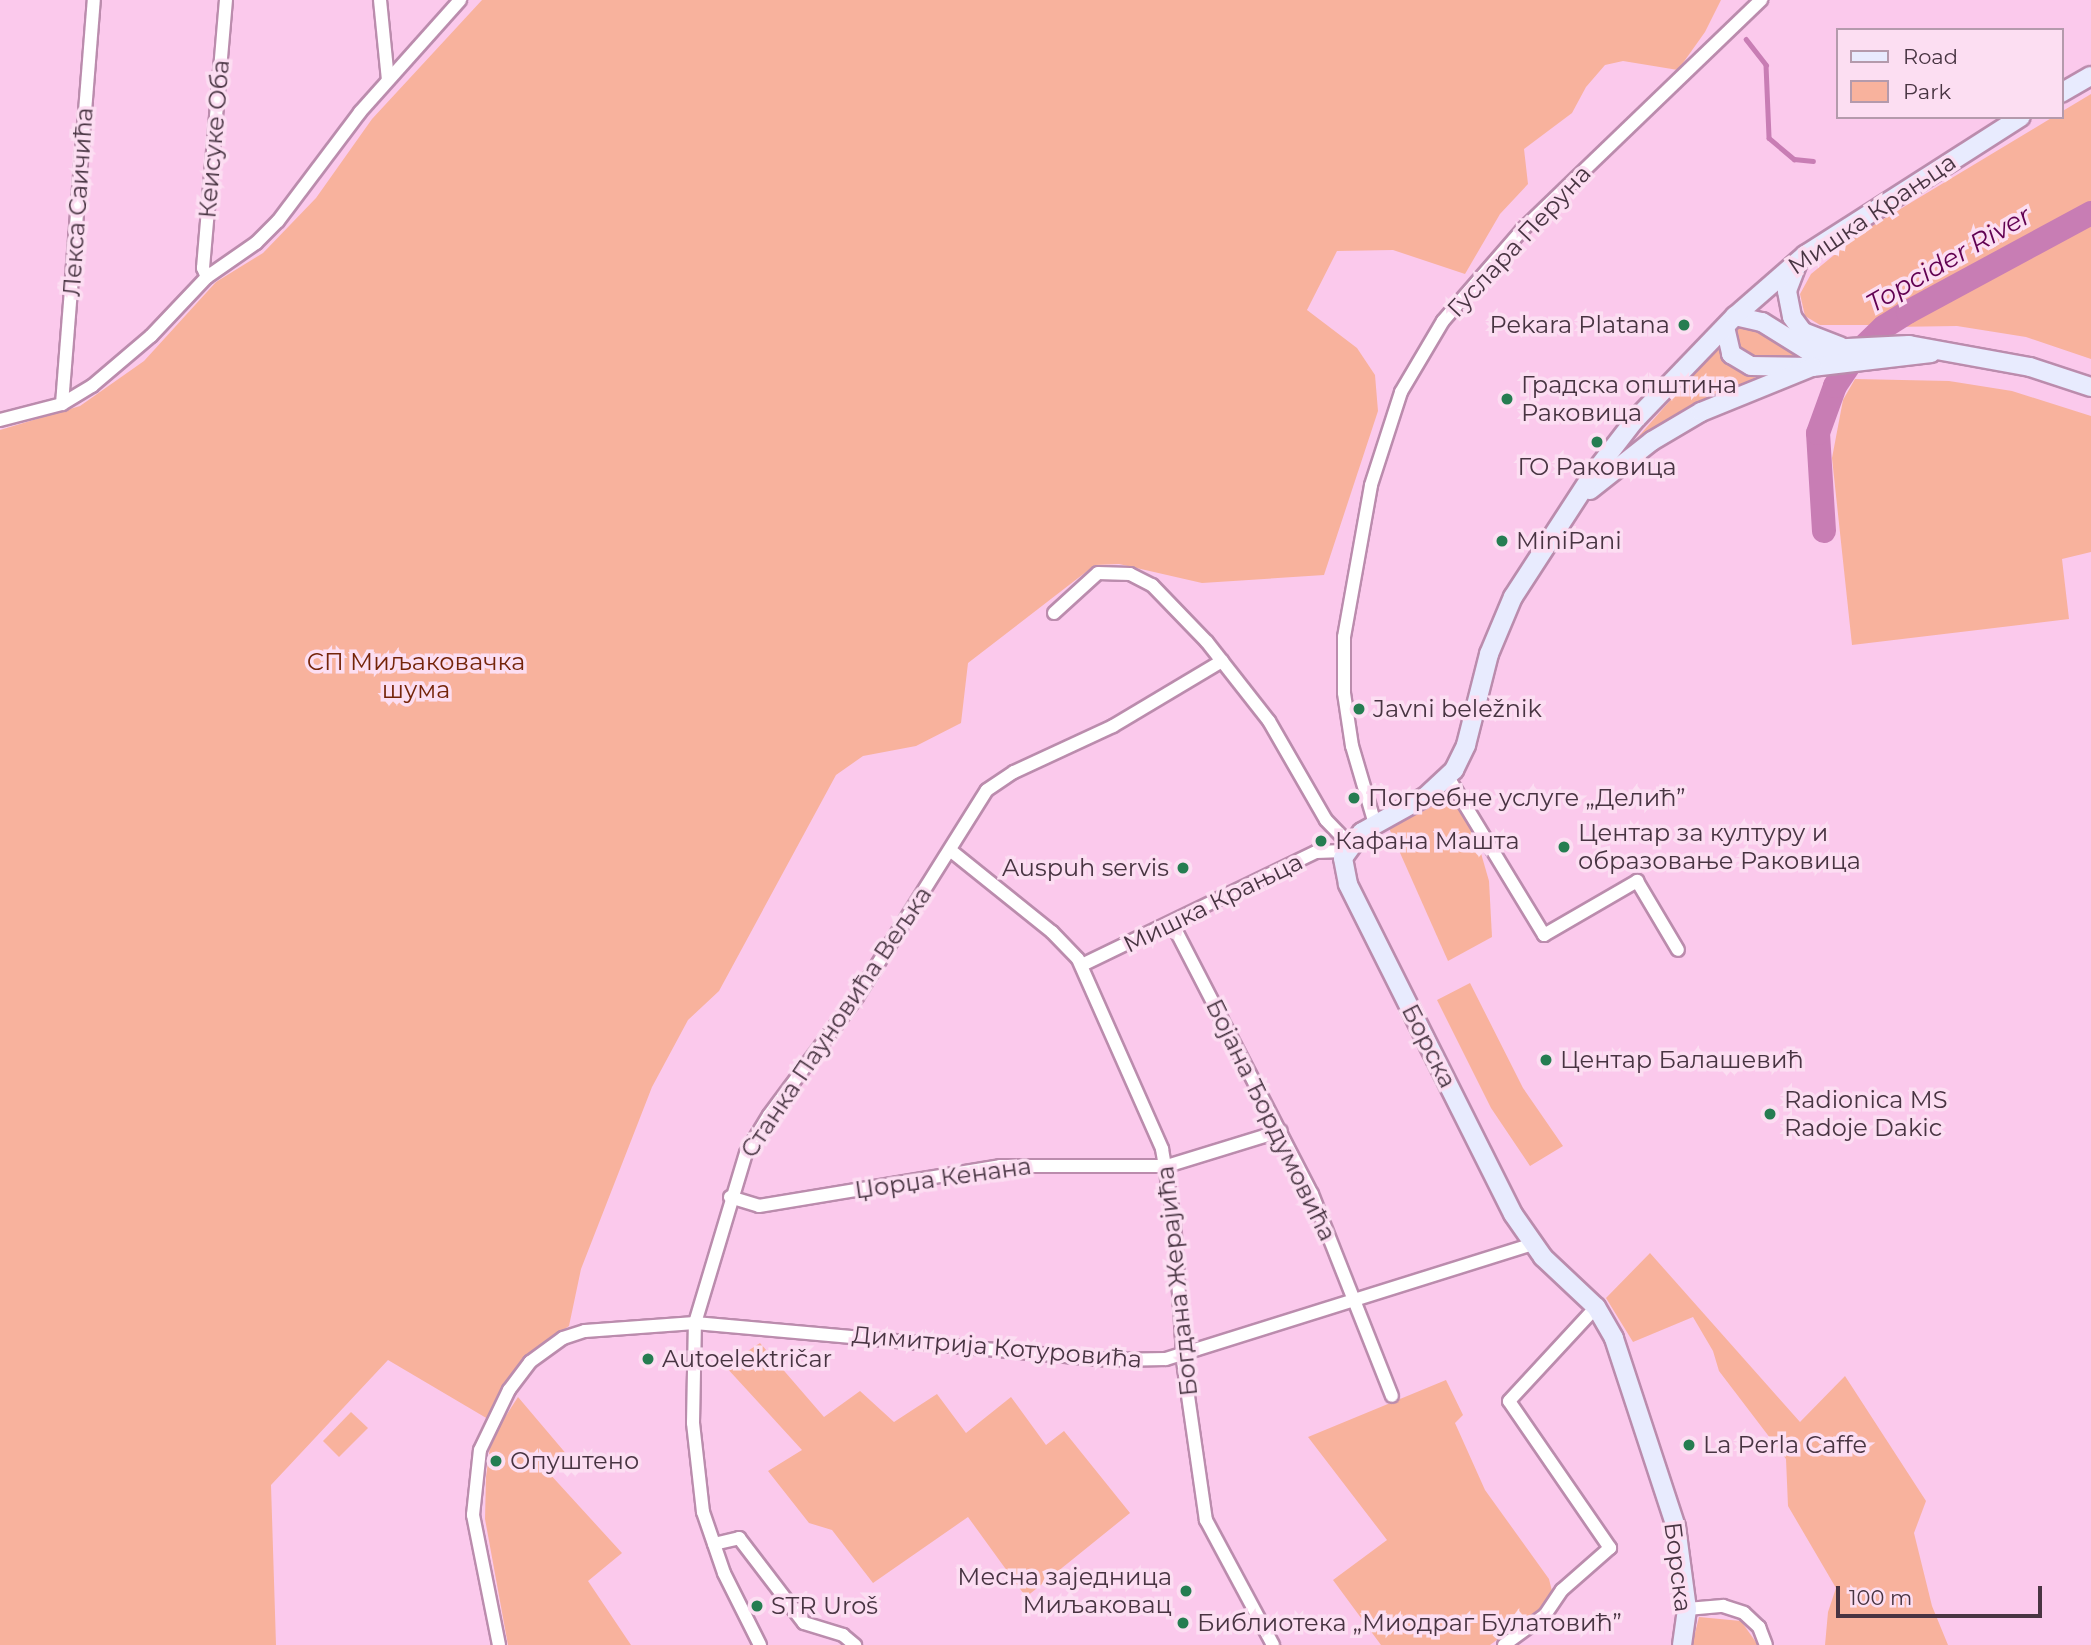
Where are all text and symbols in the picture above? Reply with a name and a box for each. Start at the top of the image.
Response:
legend [1836,28,2063,119]
text: Road [1903,44,1958,69]
street label: Кеисуке Оба [193,59,235,219]
text: Park [1903,79,1951,104]
street label: Лекса Саичића [57,106,99,298]
street label: Мишка Крањца [1783,147,1961,281]
street label: Гуслара Перуна [1441,159,1597,323]
water label: Topcider River [1861,200,2037,320]
place label: Pekara Platana [1490,311,1670,339]
marker: Pekara Platana [1676,317,1692,333]
place label: Градска општина Раковица [1521,371,1737,427]
marker: Градска општина Раковица [1499,391,1515,407]
marker: ГО Раковица [1589,434,1605,450]
place label: ГО Раковица [1517,453,1677,481]
place label: MiniPani [1516,527,1622,555]
marker: MiniPani [1494,533,1510,549]
park label: СП Миљаковачка шума [307,648,525,704]
place label: Javni beležnik [1373,695,1542,723]
marker: Javni beležnik [1351,701,1367,717]
place label: Погребне услуге „Делић” [1368,784,1685,812]
marker: Погребне услуге „Делић” [1346,790,1362,806]
place label: Центар за културу и образовање Раковица [1578,819,1861,875]
place label: Кафана Машта [1335,827,1519,855]
marker: Кафана Машта [1313,833,1329,849]
marker: Центар за културу и образовање Раковица [1556,839,1572,855]
street label: Мишка Крањца [1119,847,1307,959]
place label: Auspuh servis [1002,854,1169,882]
marker: Auspuh servis [1175,860,1191,876]
street label: Станка Пауновића Вељка [734,881,938,1163]
street label: Бојана Ђордумовића [1200,994,1342,1246]
street label: Борска [1396,999,1462,1093]
place label: Центар Балашевић [1560,1046,1803,1074]
marker: Центар Балашевић [1538,1052,1554,1068]
place label: Radionica MS Radoje Dakic [1784,1086,1947,1142]
marker: Radionica MS Radoje Dakic [1762,1106,1778,1122]
street label: Џорџа Кенана [853,1151,1033,1205]
street label: Богдана Жерајића [1151,1164,1203,1398]
street label: Димитрија Котуровића [851,1320,1143,1374]
place label: Autoelektričar [662,1345,832,1373]
marker: Autoelektričar [640,1351,656,1367]
place label: La Perla Caffe [1703,1431,1867,1459]
marker: La Perla Caffe [1681,1437,1697,1453]
place label: Опуштено [510,1447,639,1475]
marker: Опуштено [488,1453,504,1469]
street label: Борска [1658,1520,1698,1614]
place label: Месна заједница Миљаковац [957,1563,1172,1619]
scale bar [1839,1572,2046,1616]
marker: Месна заједница Миљаковац [1178,1583,1194,1599]
text: 100 m [1849,1585,1912,1610]
place label: STR Uroš [771,1592,878,1620]
marker: STR Uroš [749,1598,765,1614]
place label: Библиотека „Миодраг Булатовић” [1197,1609,1622,1637]
marker: Библиотека „Миодраг Булатовић” [1175,1615,1191,1631]

